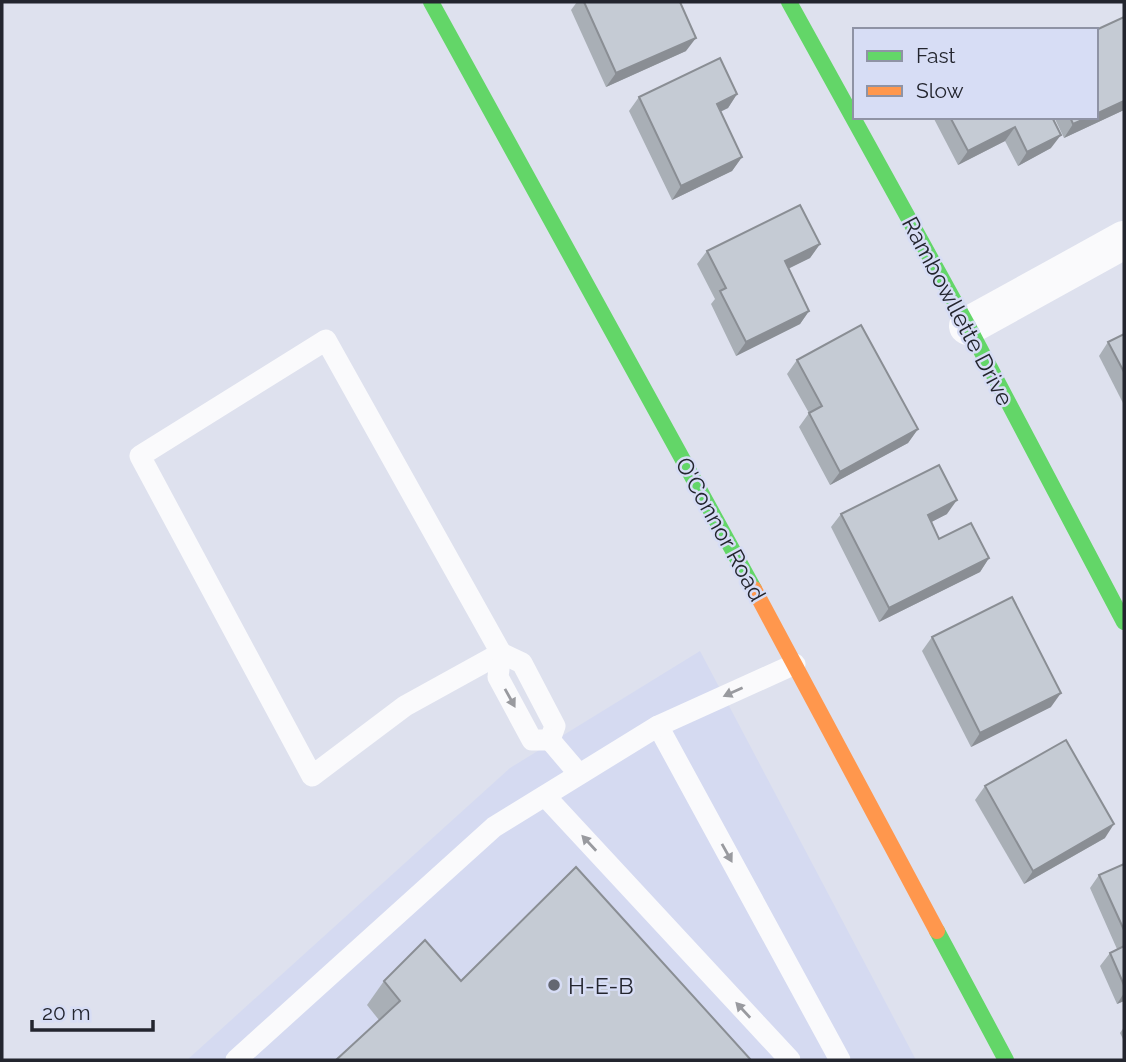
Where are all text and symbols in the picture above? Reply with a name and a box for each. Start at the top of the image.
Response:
legend [853,28,1098,119]
text: Fast [916,43,956,68]
text: Slow [916,78,964,103]
street label: Rambowllette Drive [897,212,1019,410]
street label: O'Connor Road [670,452,772,606]
one-way arrow [723,686,743,698]
one-way arrow [504,688,516,708]
one-way arrow [581,835,597,852]
one-way arrow [721,843,733,863]
place label: H-E-B [568,972,634,999]
marker: H-E-B [546,977,562,993]
scale bar [32,988,152,1032]
text: 20 m [42,1000,90,1025]
one-way arrow [736,1002,752,1019]

